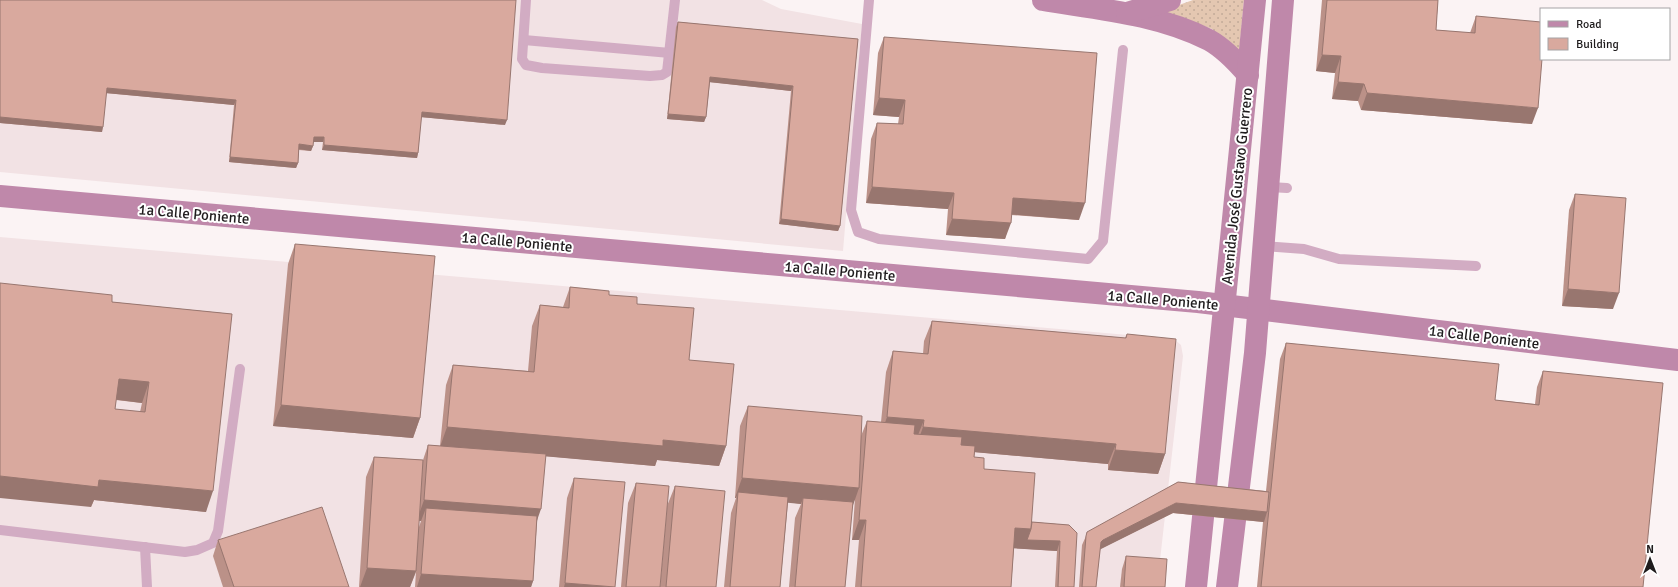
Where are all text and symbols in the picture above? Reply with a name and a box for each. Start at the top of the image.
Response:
legend [1540,8,1670,60]
text: Road [1576,17,1602,32]
text: Building [1576,37,1619,52]
street label: Avenida José Gustavo Guerrero [1218,87,1256,285]
street label: 1a Calle Poniente [138,200,250,228]
street label: 1a Calle Poniente [461,228,573,256]
street label: 1a Calle Poniente [784,257,896,285]
street label: 1a Calle Poniente [1107,286,1219,314]
street label: 1a Calle Poniente [1428,321,1540,353]
north arrow [1630,539,1670,579]
text: N [1646,543,1654,556]

